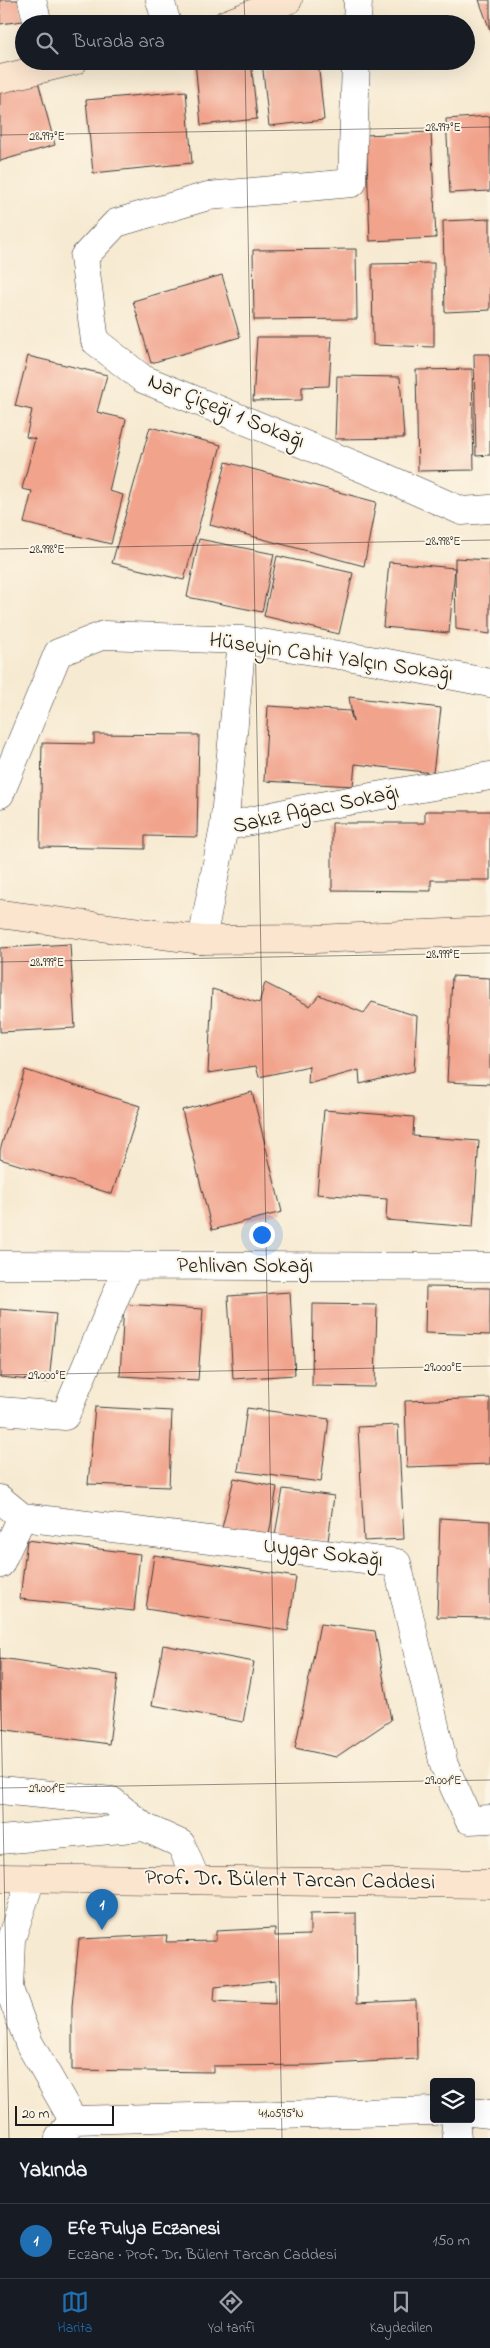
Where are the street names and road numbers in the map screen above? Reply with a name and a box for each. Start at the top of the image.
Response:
street label: Nar Çiçeği 1 Sokağı [142,366,309,459]
street label: Hüseyin Cahit Yalçın Sokağı [207,625,455,692]
street label: Sakız Ağacı Sokağı [230,777,402,844]
street label: Pehlivan Sokağı [177,1251,313,1284]
street label: Uygar Sokağı [261,1531,385,1578]
street label: Prof. Dr. Bülent Tarcan Caddesi [145,1862,435,1900]

